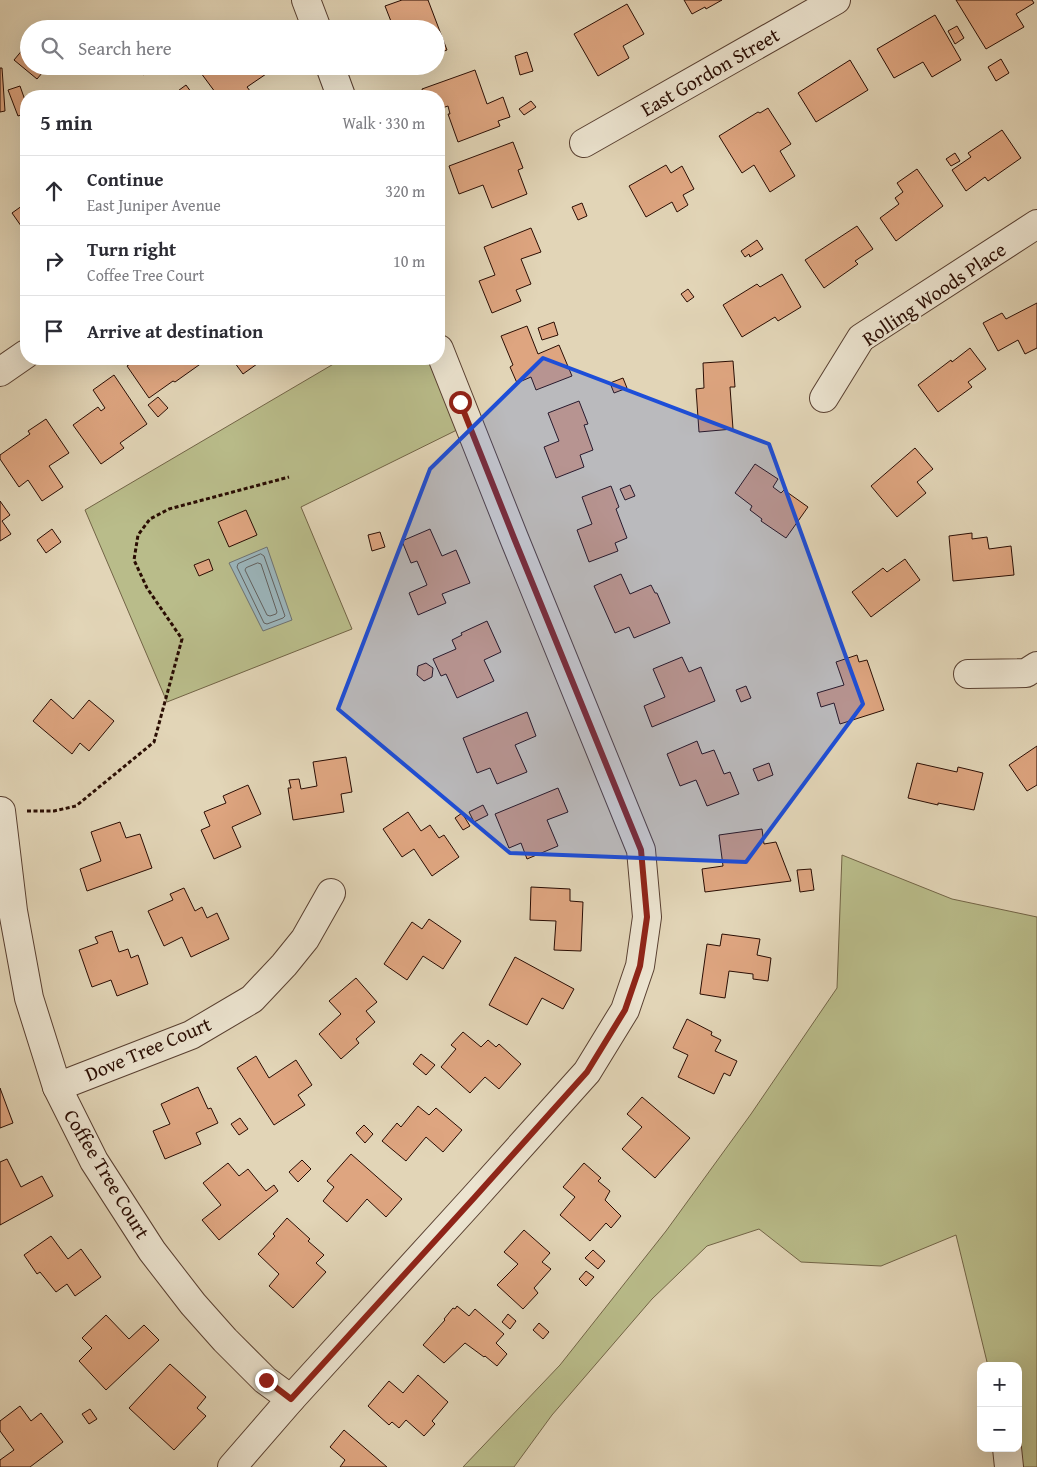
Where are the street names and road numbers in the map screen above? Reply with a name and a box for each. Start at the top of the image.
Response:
street label: East Gordon Street [635,20,785,123]
street label: Rolling Woods Place [856,235,1011,353]
street label: Dove Tree Court [80,1009,215,1088]
street label: Coffee Tree Court [57,1103,158,1244]

